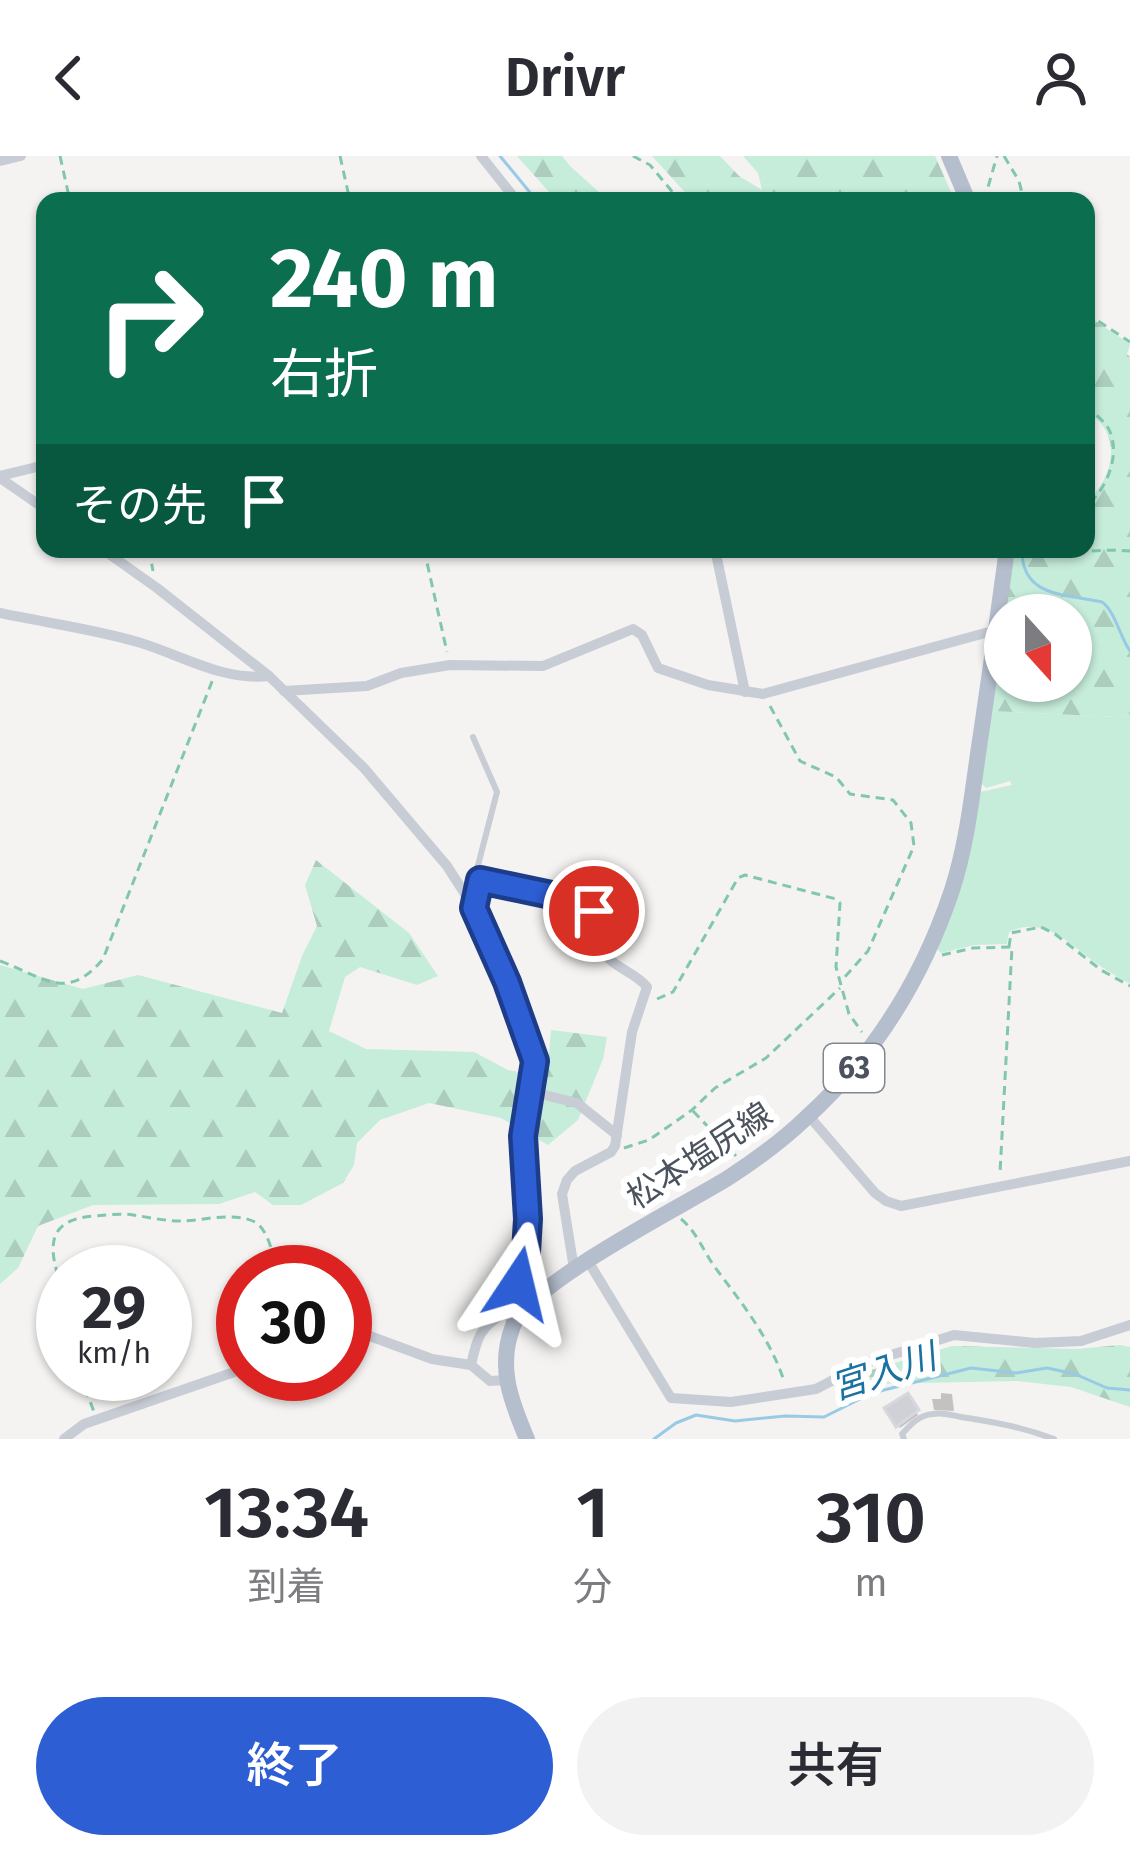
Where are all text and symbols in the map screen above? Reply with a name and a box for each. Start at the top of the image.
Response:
icon: back [36,45,102,111]
icon: person [1028,45,1094,111]
text: Drivr [505,46,625,110]
text: 240 m [270,228,498,329]
icon: right [72,240,228,396]
text: 右折 [270,343,378,407]
icon: arrive [231,468,297,534]
text: その先 [72,479,207,533]
north arrow [984,594,1092,702]
map controls [984,594,1092,702]
pin [543,860,645,962]
icon: arrive [561,878,627,944]
road number: 63 [824,1044,884,1092]
street label: 松本塩尻線 [619,1094,780,1218]
position arrow [455,1221,581,1347]
speed limit sign: 30 [216,1245,372,1401]
text: 29 [82,1272,146,1344]
water label: 宮入川 [825,1333,945,1410]
text: km/h [77,1335,151,1371]
text: 13:34 [204,1470,369,1556]
text: 1 [576,1470,609,1556]
text: 310 [816,1475,926,1561]
text: m [854,1560,888,1606]
text: 到着 [248,1564,326,1610]
text: 分 [573,1564,612,1610]
button: 終了 [36,1697,553,1835]
button: 共有 [577,1697,1094,1835]

